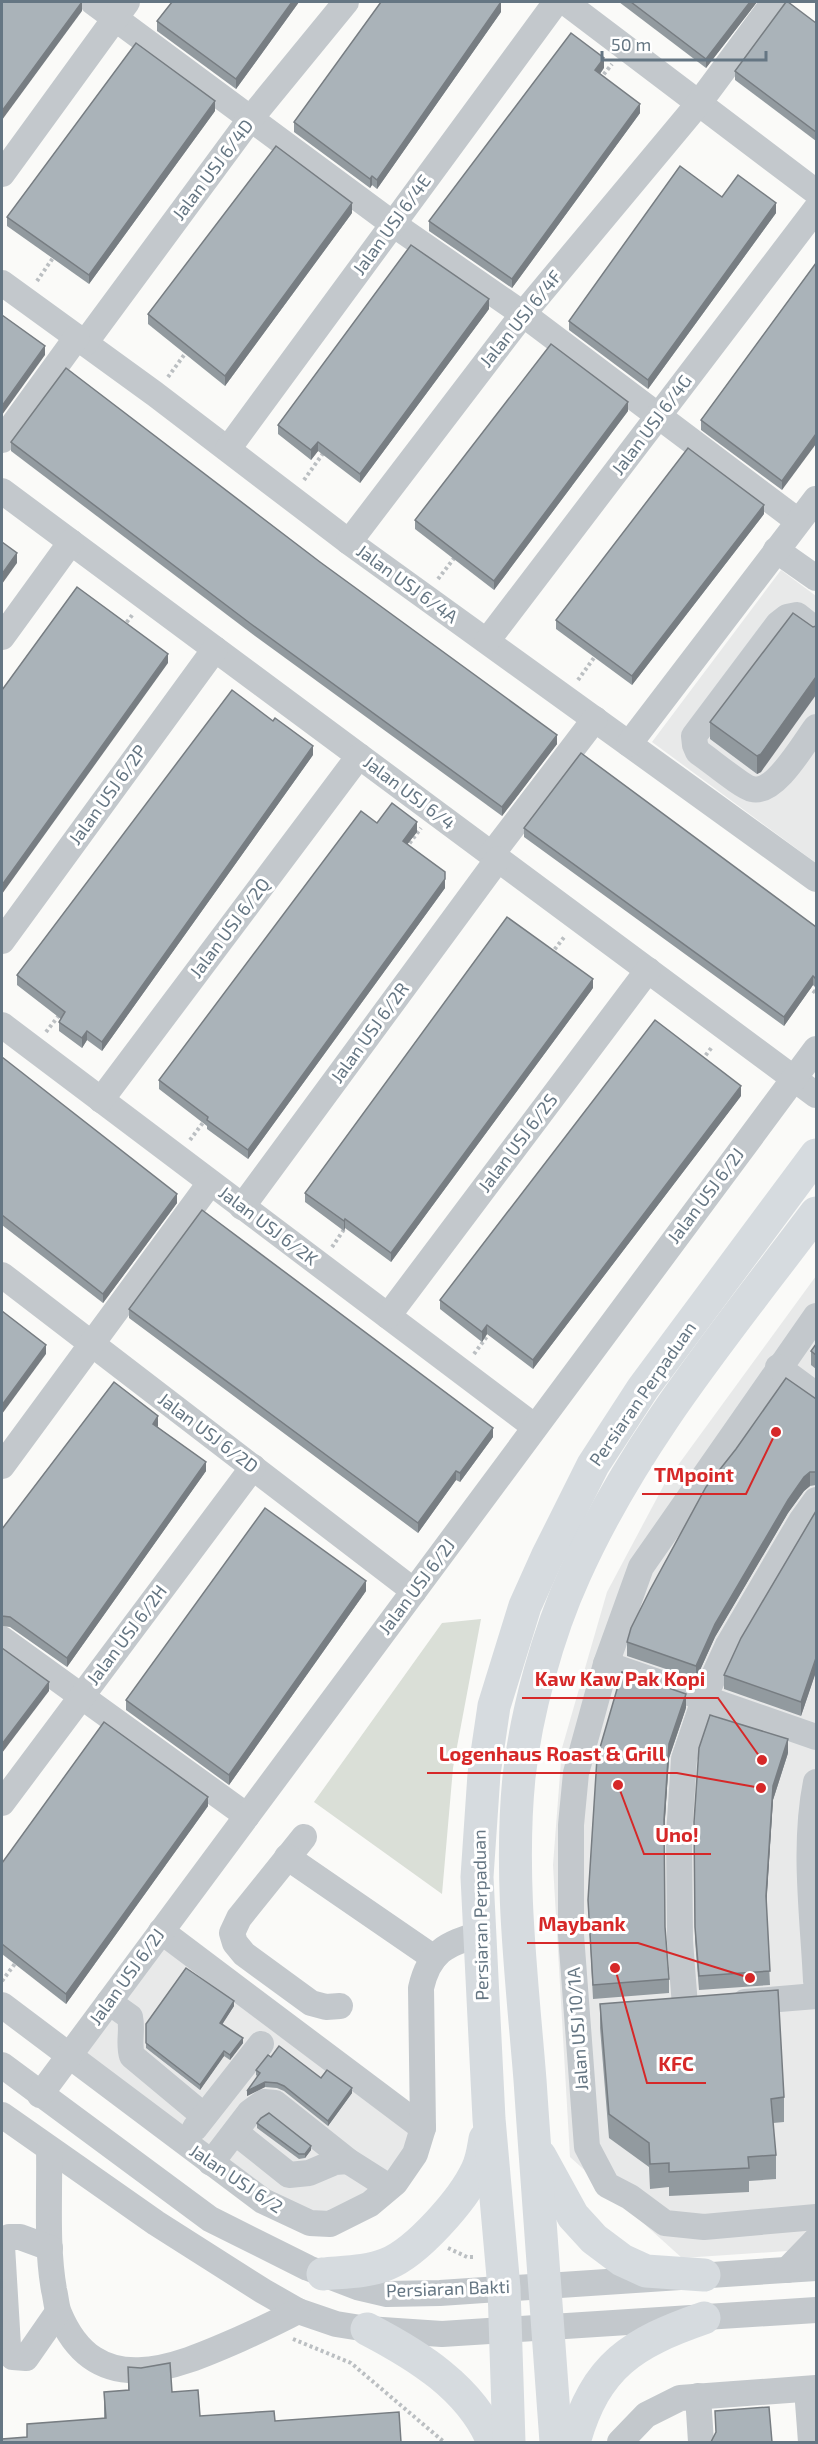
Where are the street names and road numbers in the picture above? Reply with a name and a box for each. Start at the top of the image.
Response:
street label: Jalan USJ 6/4D [167,115,257,224]
street label: Jalan USJ 6/4E [347,170,435,279]
street label: Jalan USJ 6/4F [474,265,566,371]
street label: Jalan USJ 6/4G [606,370,696,479]
street label: Jalan USJ 6/4A [353,539,463,628]
street label: Jalan USJ 6/2P [64,740,151,849]
street label: Jalan USJ 6/4 [360,751,460,834]
street label: Jalan USJ 6/2Q [184,873,274,982]
street label: Jalan USJ 6/2R [325,978,413,1087]
street label: Jalan USJ 6/2S [473,1089,561,1196]
street label: Jalan USJ 6/2J [662,1143,748,1247]
street label: Jalan USJ 6/2K [215,1181,323,1270]
street label: Persiaran Perpaduan [584,1317,700,1470]
street label: Jalan USJ 6/2D [154,1387,263,1477]
street label: Jalan USJ 6/2J [373,1534,459,1638]
street label: Jalan USJ 6/2H [81,1580,171,1689]
street label: Persiaran Perpaduan [468,1829,492,2001]
street label: Jalan USJ 6/2J [84,1924,169,2029]
street label: Jalan USJ 10/1A [562,1966,592,2091]
street label: Jalan USJ 6/2 [186,2139,287,2217]
street label: Persiaran Bakti [386,2275,510,2301]

